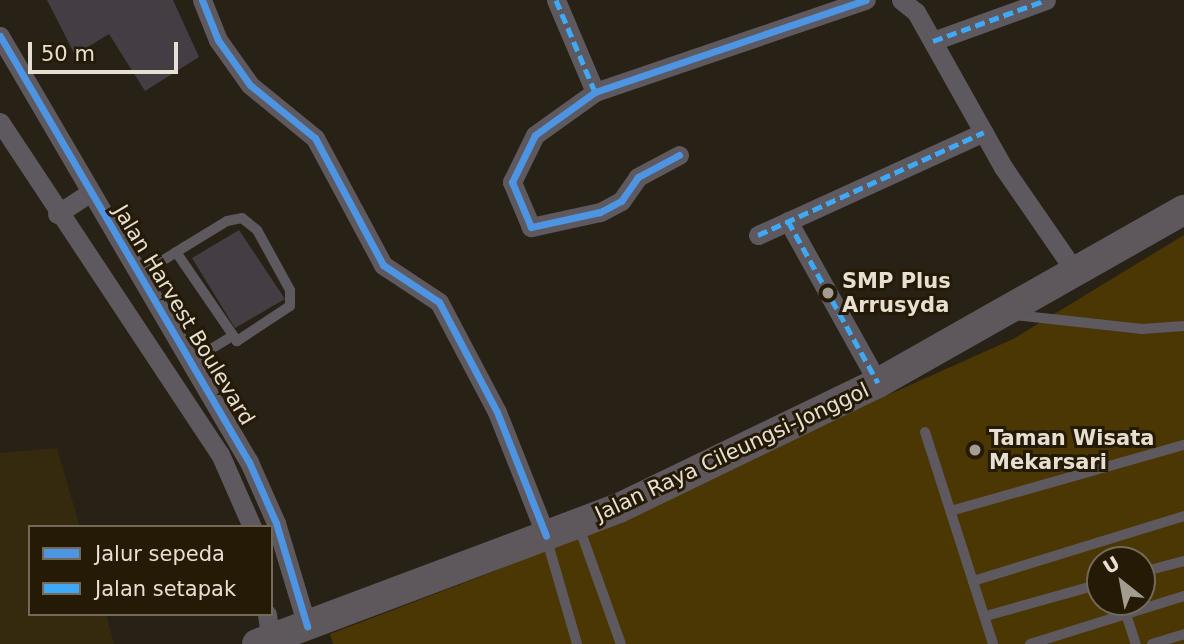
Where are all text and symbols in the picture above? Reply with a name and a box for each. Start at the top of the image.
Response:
scale bar [32,28,182,72]
text: 50 m [41,42,95,66]
street label: Jalan Harvest Boulevard [108,200,260,430]
place label: SMP Plus Arrusyda [842,268,951,318]
marker: SMP Plus Arrusyda [820,285,836,301]
street label: Jalan Raya Cileungsi-Jonggol [591,377,873,527]
place label: Taman Wisata Mekarsari [989,425,1154,475]
marker: Taman Wisata Mekarsari [967,442,983,458]
legend [28,525,273,616]
text: Jalur sepeda [95,542,225,566]
north arrow [1086,546,1156,616]
text: U [1099,551,1123,578]
text: Jalan setapak [95,577,236,601]

